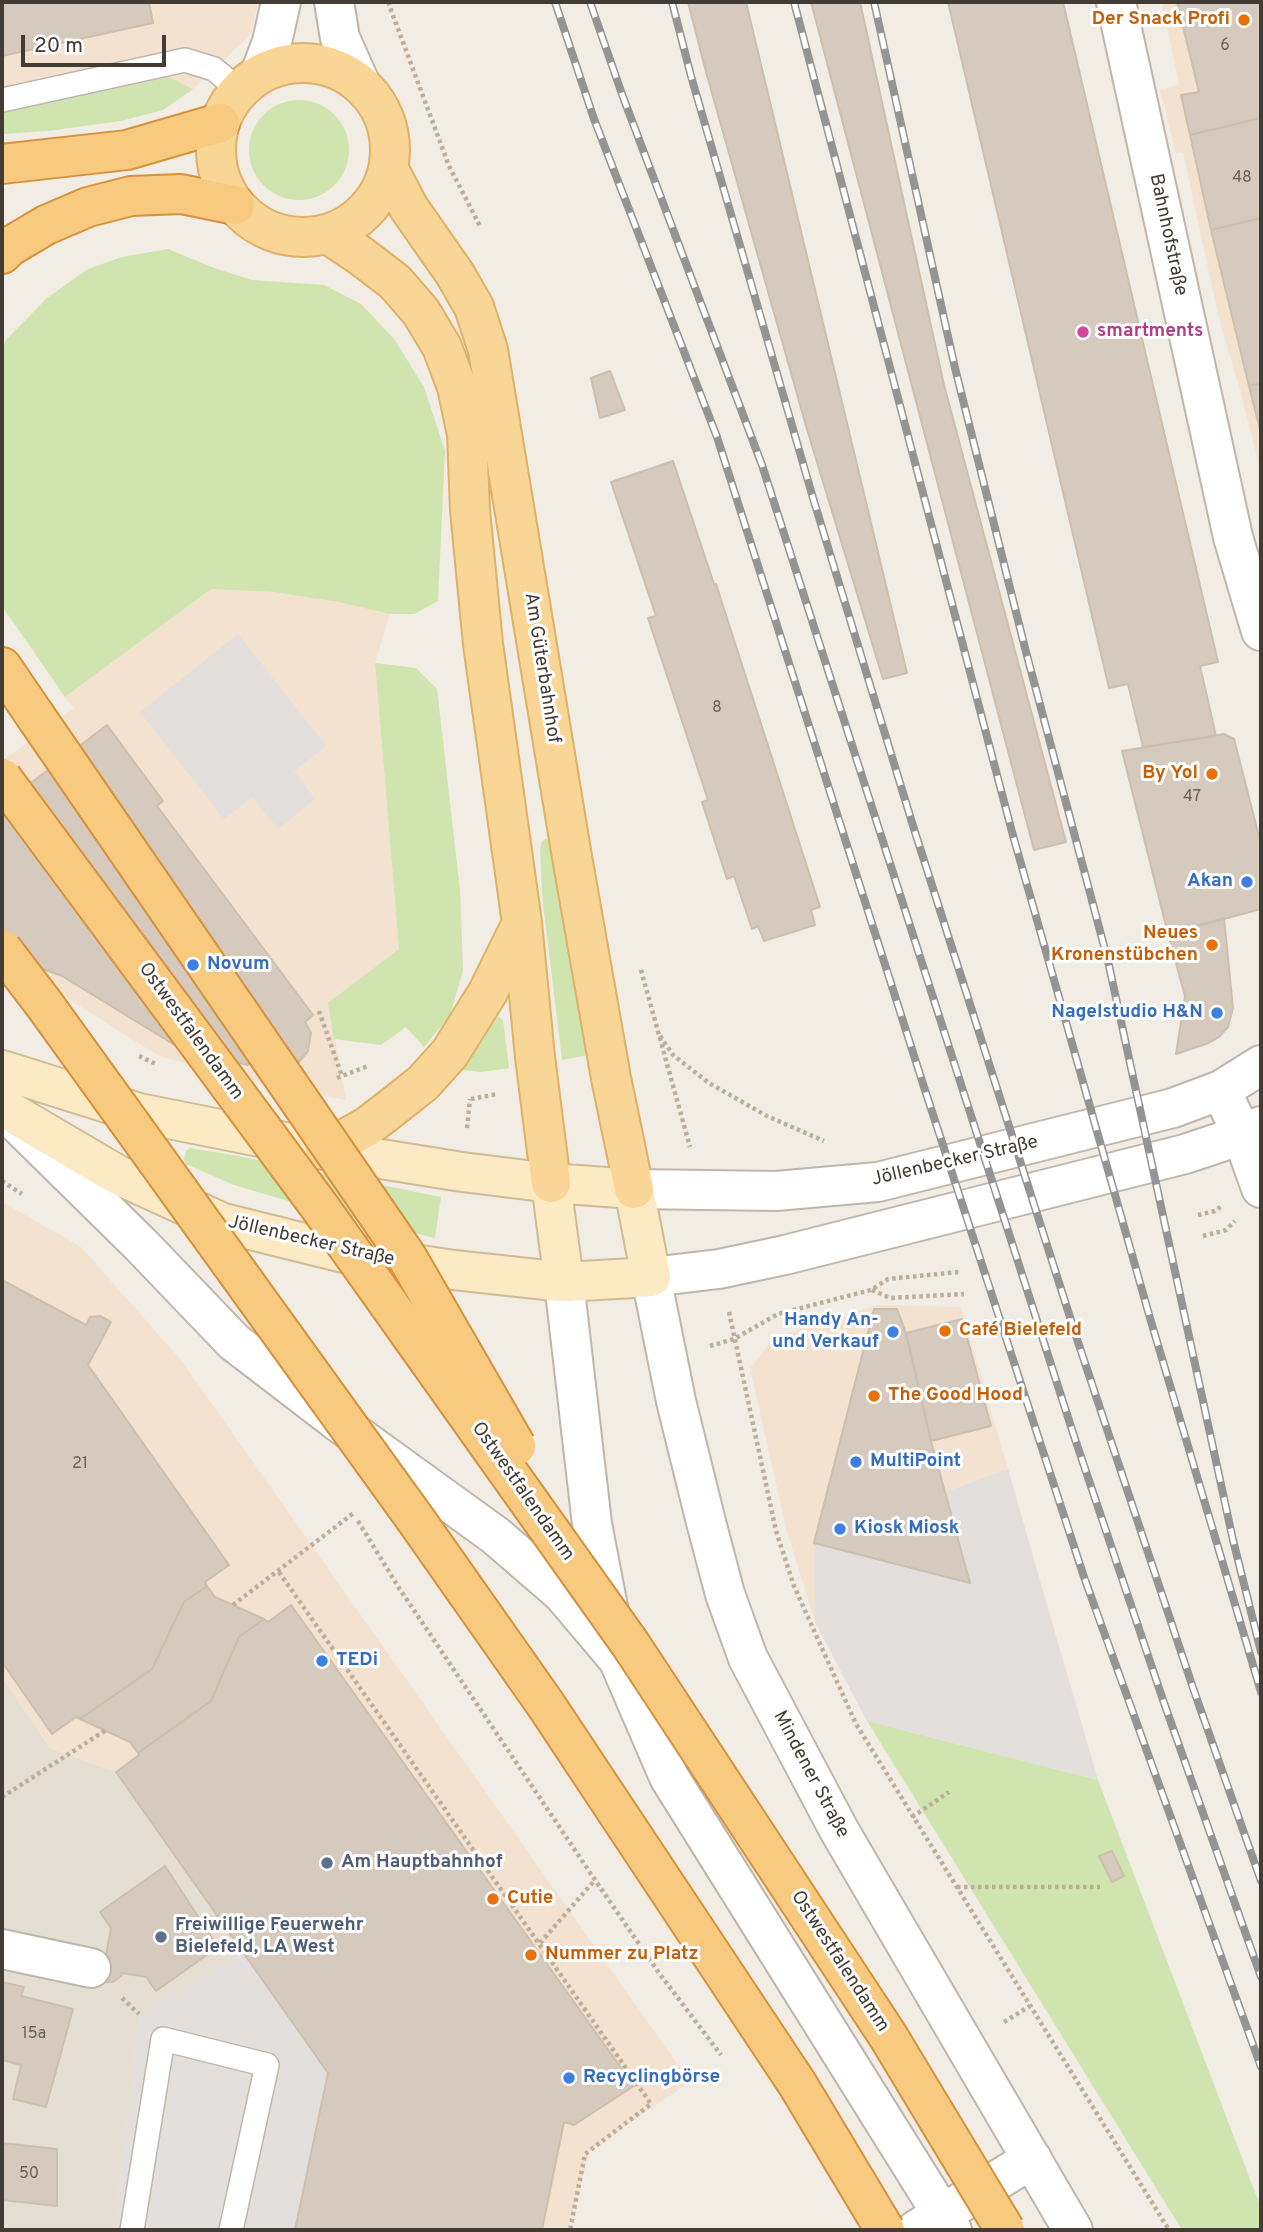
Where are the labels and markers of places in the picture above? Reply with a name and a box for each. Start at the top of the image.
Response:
place label: Der Snack Profi [1092,9,1230,31]
marker: Der Snack Profi [1236,12,1252,28]
place label: smartments [1097,321,1203,343]
marker: smartments [1075,324,1091,340]
place label: By Yol [1142,763,1198,785]
marker: By Yol [1204,766,1220,782]
place label: Akan [1187,871,1233,893]
marker: Akan [1239,874,1255,890]
place label: Neues Kronenstübchen [1051,923,1198,967]
marker: Neues Kronenstübchen [1204,937,1220,953]
place label: Novum [207,954,270,976]
marker: Novum [185,957,201,973]
place label: Nagelstudio H&N [1051,1002,1203,1024]
marker: Nagelstudio H&N [1209,1005,1225,1021]
place label: Handy An- und Verkauf [772,1310,879,1354]
place label: Café Bielefeld [959,1320,1082,1342]
marker: Café Bielefeld [937,1323,953,1339]
marker: Handy An- und Verkauf [885,1324,901,1340]
place label: The Good Hood [888,1385,1023,1407]
marker: The Good Hood [866,1388,882,1404]
place label: MultiPoint [870,1451,961,1473]
marker: MultiPoint [848,1454,864,1470]
place label: Kiosk Miosk [854,1518,959,1540]
marker: Kiosk Miosk [832,1521,848,1537]
place label: TEDi [336,1650,378,1672]
marker: TEDi [314,1653,330,1669]
place label: Am Hauptbahnhof [341,1852,503,1874]
marker: Am Hauptbahnhof [319,1855,335,1871]
place label: Cutie [507,1888,553,1910]
marker: Cutie [485,1891,501,1907]
place label: Freiwillige Feuerwehr Bielefeld, LA West [175,1915,364,1959]
marker: Freiwillige Feuerwehr Bielefeld, LA West [153,1929,169,1945]
place label: Nummer zu Platz [545,1944,699,1966]
marker: Nummer zu Platz [523,1947,539,1963]
place label: Recyclingbörse [583,2067,720,2089]
marker: Recyclingbörse [561,2070,577,2086]

